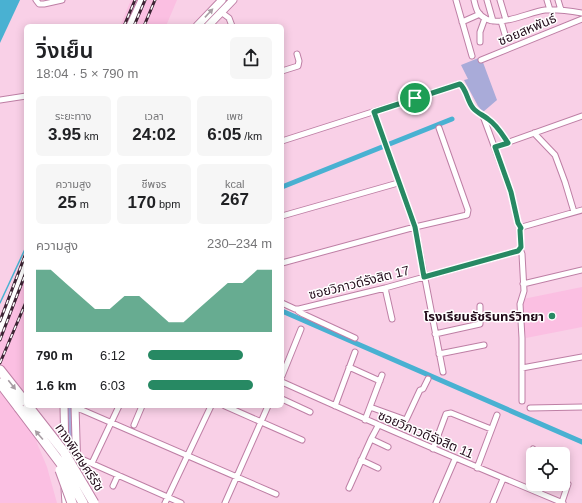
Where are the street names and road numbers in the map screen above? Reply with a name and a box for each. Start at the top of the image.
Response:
street label: ซอยสหพันธ์ [496,10,559,48]
street label: ซอยวิภาวดีรังสิต 17 [307,263,411,302]
street label: ซอยวิภาวดีรังสิต 11 [376,408,476,461]
street label: ทางพิเศษศรีรัช [52,421,107,494]

